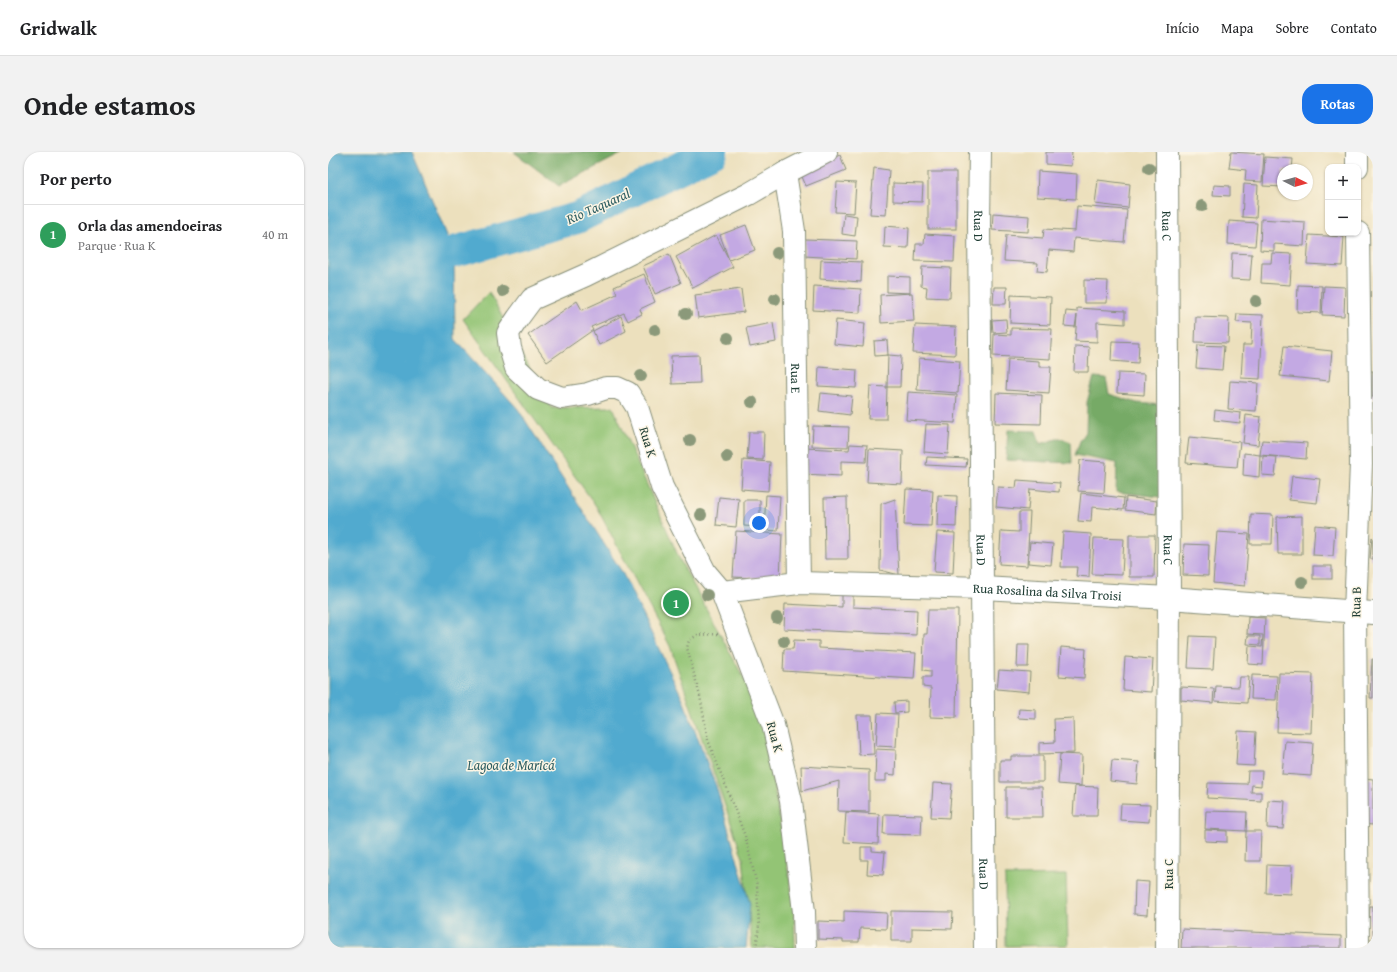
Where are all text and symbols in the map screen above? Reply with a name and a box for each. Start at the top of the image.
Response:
text: Gridwalk [20,14,97,42]
text: Início [1166,18,1199,38]
text: Mapa [1221,18,1253,38]
text: Sobre [1275,18,1309,38]
text: Contato [1331,18,1377,38]
text: Onde estamos [24,84,196,125]
button: Rotas [1302,84,1373,124]
north arrow [1277,164,1313,200]
map controls [1325,164,1361,236]
button: + [1325,164,1361,200]
text: Por perto [40,166,112,191]
water label: Rio Taquaral [562,183,634,229]
button: − [1325,200,1361,236]
street label: Rua D [969,210,989,242]
street label: Rua C [1158,211,1177,241]
text: Orla das amendoeiras [78,215,222,236]
text: 1 [50,225,56,244]
text: 40 m [262,225,288,244]
text: Parque · Rua K [78,236,155,255]
street label: Rua E [786,363,806,394]
street label: Rua K [634,424,662,460]
your location [749,513,769,533]
street label: Rua D [972,534,991,566]
street label: Rua C [1159,535,1178,565]
street label: Rua Rosalina da Silva Troisi [973,578,1123,605]
street label: Rua B [1346,586,1366,618]
pin: 1 [663,588,689,618]
street label: Rua K [762,719,788,755]
water label: Lagoa de Maricá [466,755,555,775]
street label: Rua D [975,858,994,890]
street label: Rua C [1159,859,1178,889]

